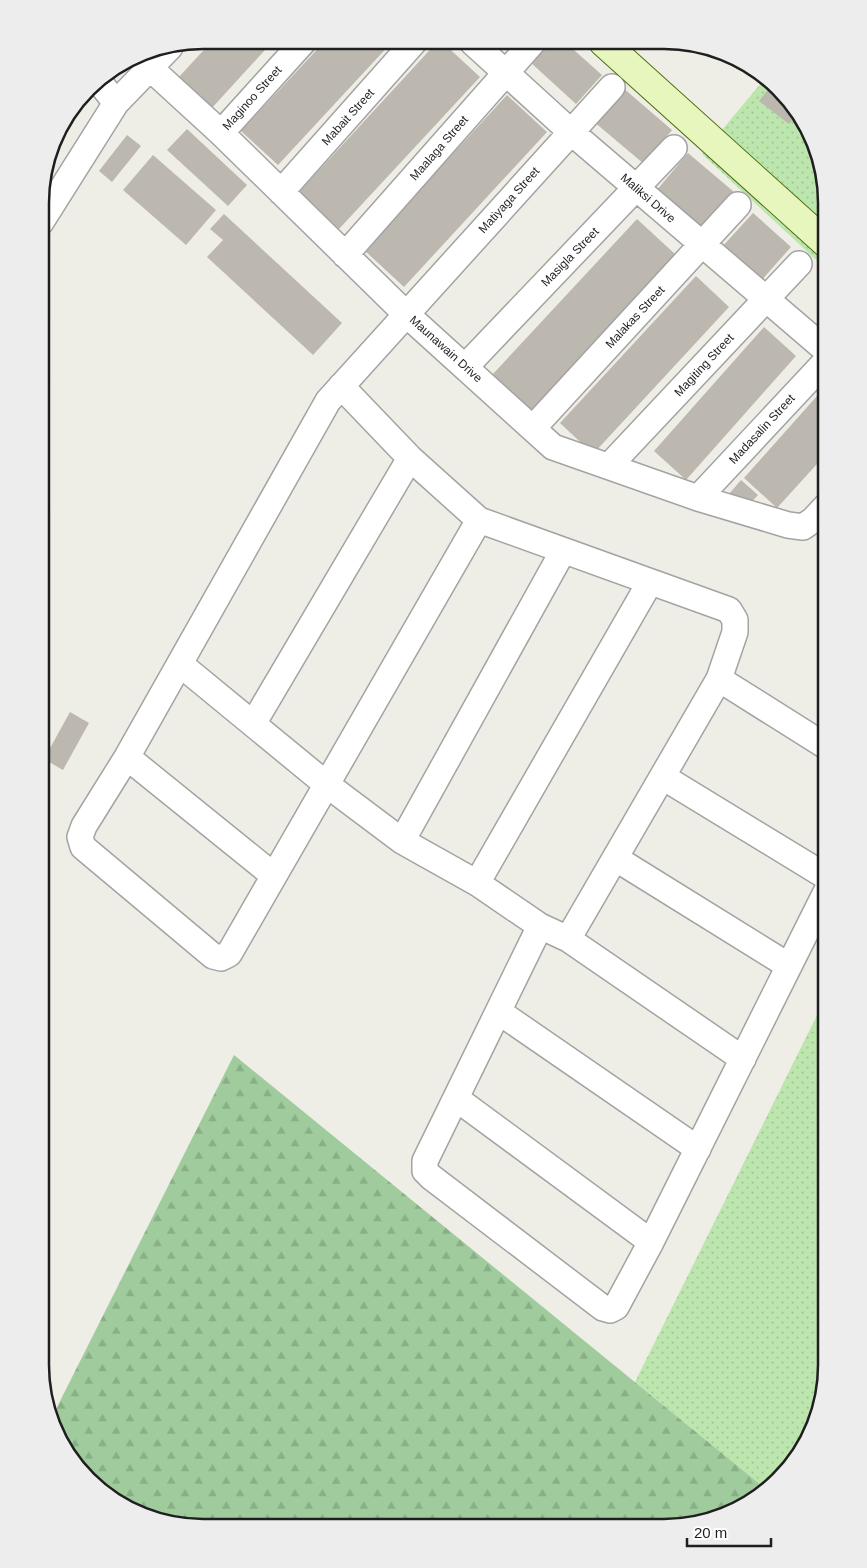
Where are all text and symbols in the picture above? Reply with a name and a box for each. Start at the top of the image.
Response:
street label: Maginoo Street [220,63,285,133]
street label: Mabait Street [319,85,378,148]
street label: Maalaga Street [407,112,471,183]
street label: Matiyaga Street [476,164,543,236]
street label: Maliksi Drive [618,170,678,226]
street label: Masigla Street [538,224,602,289]
street label: Malakas Street [603,282,668,351]
street label: Maunawain Drive [407,313,485,385]
street label: Magiting Street [671,330,737,399]
street label: Madasalin Street [726,391,798,467]
scale bar [687,1516,771,1548]
text: 20 m [694,1524,727,1541]

